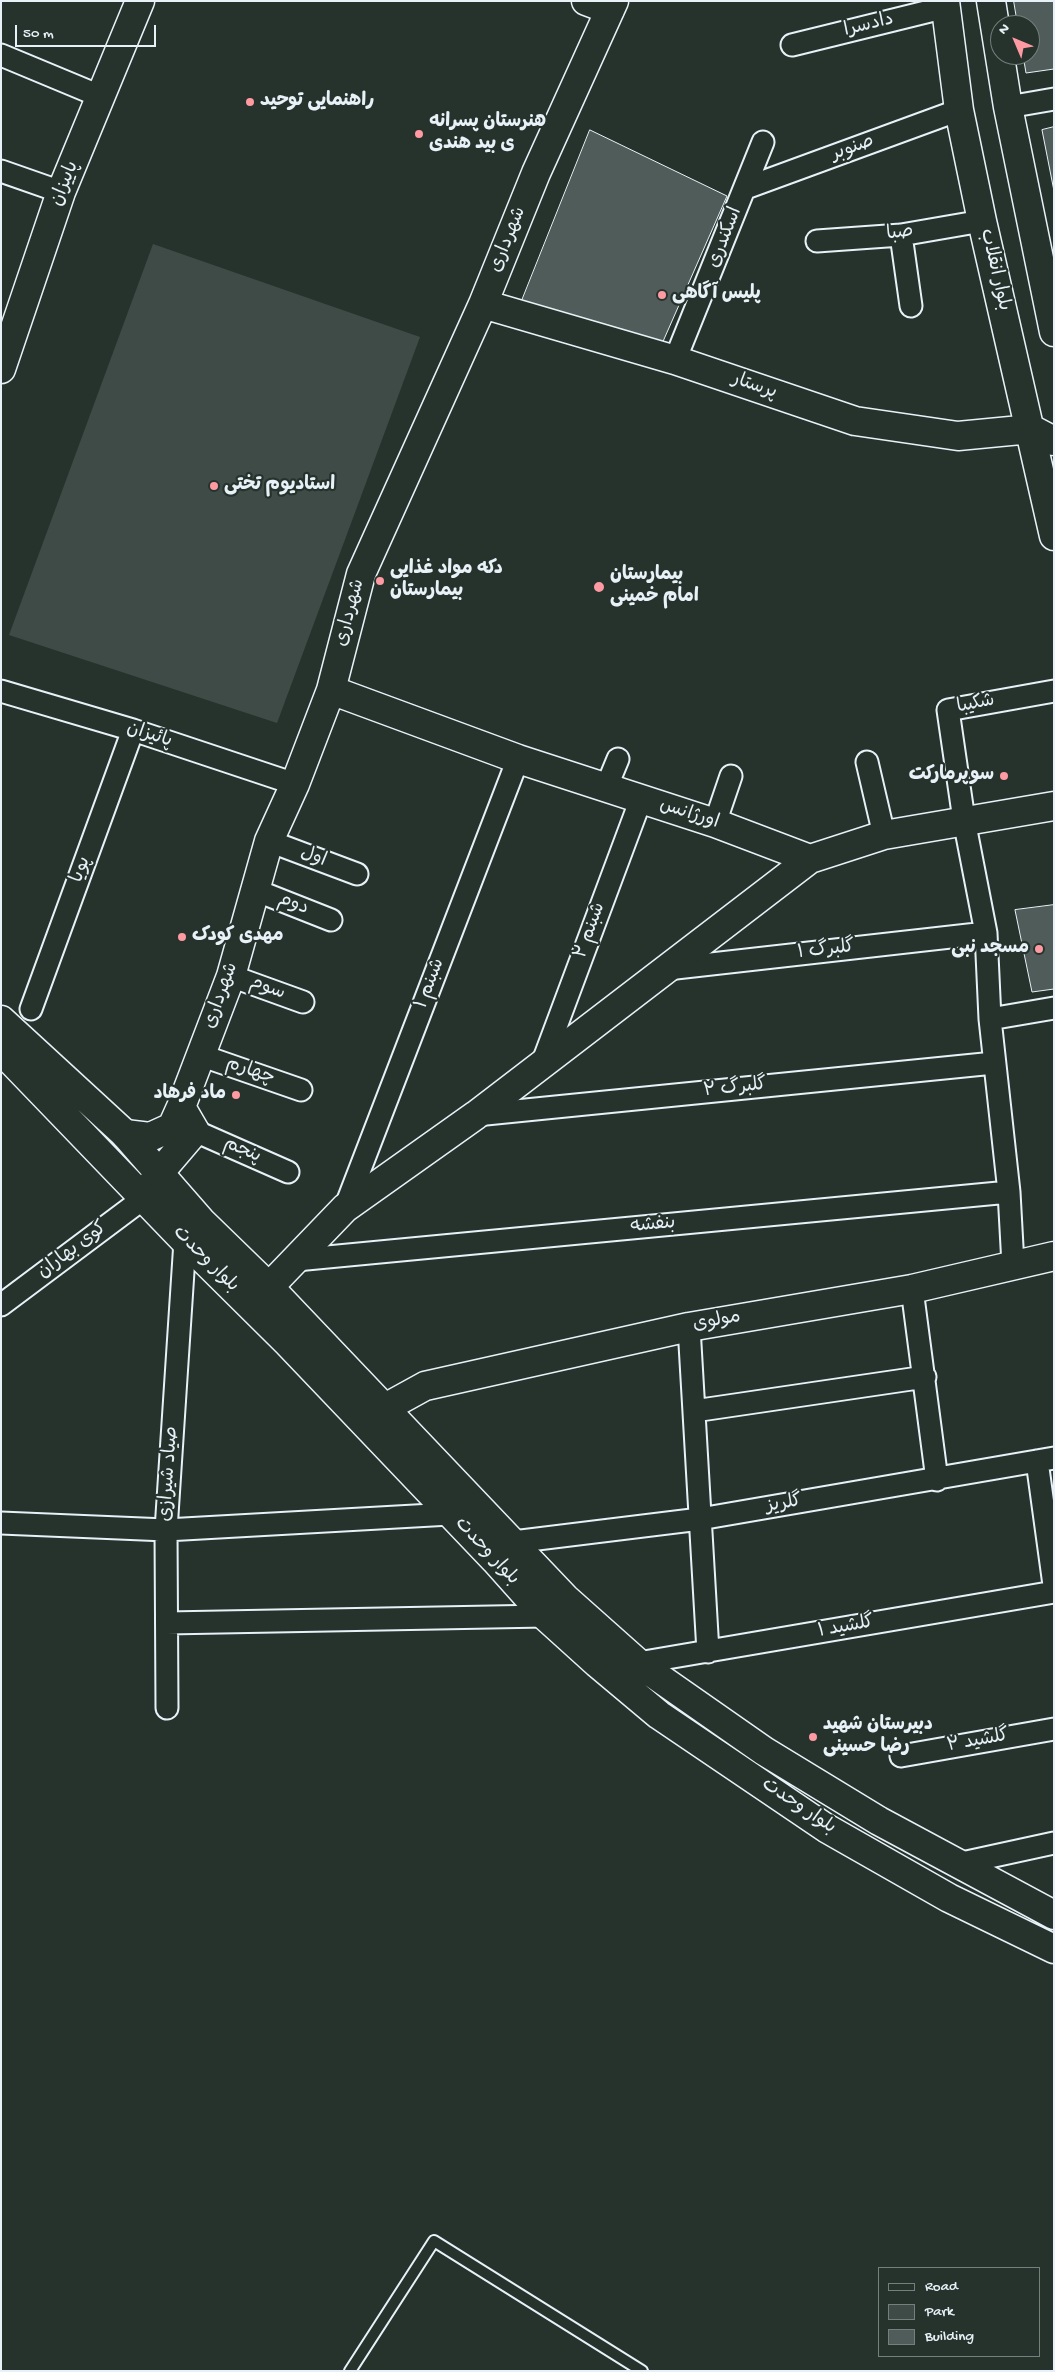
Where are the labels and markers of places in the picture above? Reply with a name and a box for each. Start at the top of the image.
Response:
place label: راهنمایی توحید [260,91,374,113]
marker: راهنمایی توحید [244,96,256,108]
place label: هنرستان پسرانه ی بید هندی [429,112,546,156]
marker: هنرستان پسرانه ی بید هندی [413,128,425,140]
place label: پلیس آگاهی [672,284,761,306]
marker: پلیس آگاهی [656,289,668,301]
place label: استادیوم تختی [224,475,335,497]
marker: استادیوم تختی [208,480,220,492]
place label: دکه مواد غذایی بیمارستان [390,559,503,603]
place label: بیمارستان امام خمینی [610,565,699,609]
marker: دکه مواد غذایی بیمارستان [374,575,386,587]
marker: بیمارستان امام خمینی [592,580,606,594]
place label: سوپرمارکت [909,765,994,787]
marker: سوپرمارکت [998,770,1010,782]
place label: مهدی کودک [192,926,284,948]
marker: مهدی کودک [176,931,188,943]
place label: مسجد نبی [951,938,1029,960]
marker: مسجد نبی [1033,943,1045,955]
place label: ماد فرهاد [154,1084,226,1106]
marker: ماد فرهاد [230,1089,242,1101]
place label: دبیرستان شهید رضا حسینی [823,1715,933,1759]
marker: دبیرستان شهید رضا حسینی [807,1731,819,1743]

